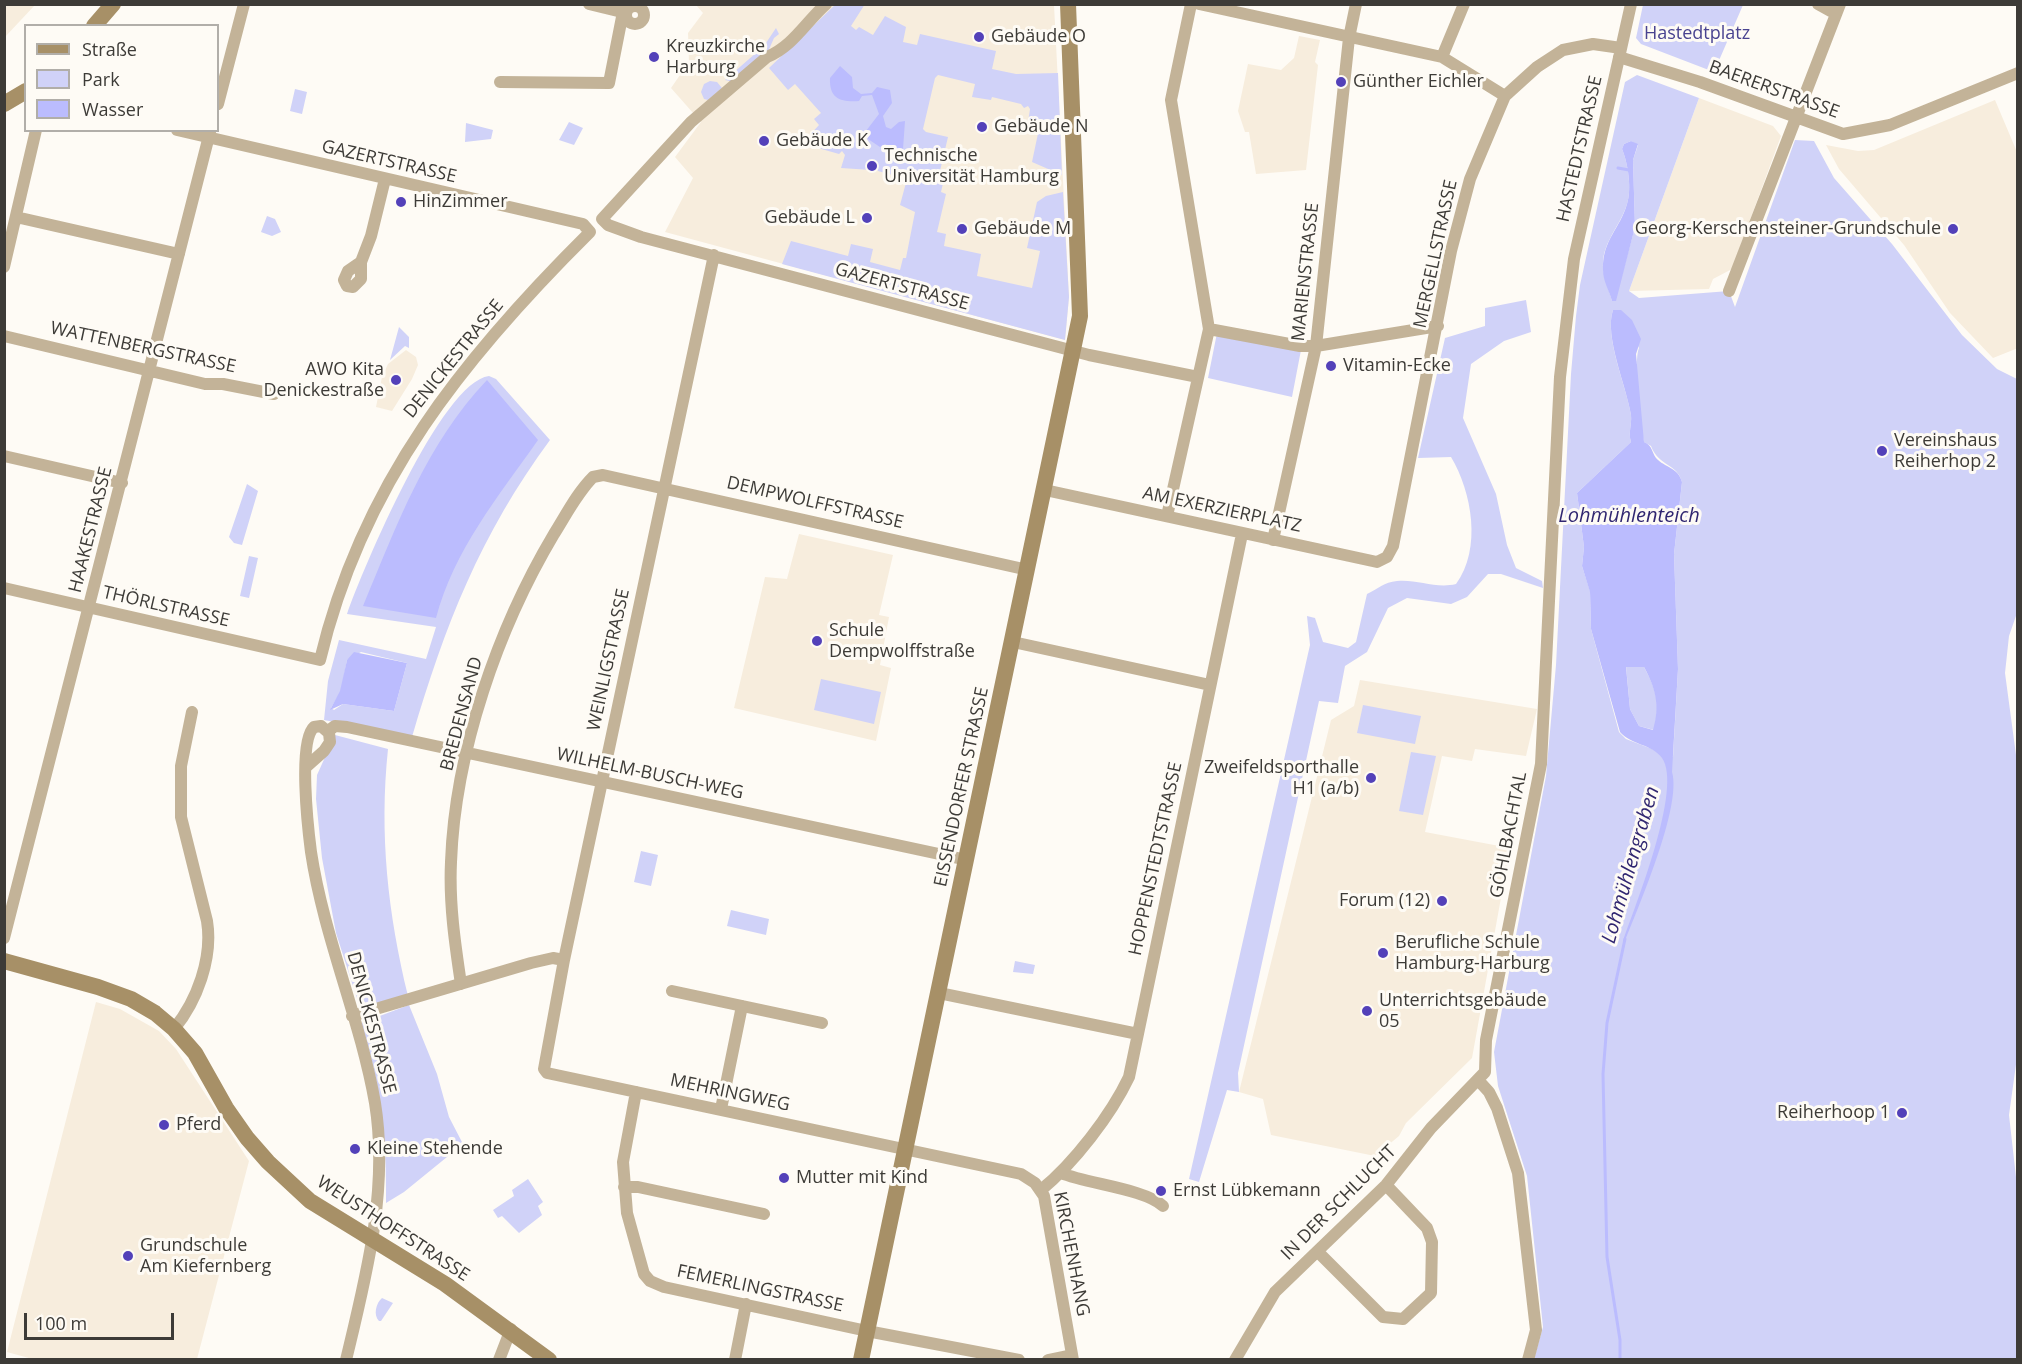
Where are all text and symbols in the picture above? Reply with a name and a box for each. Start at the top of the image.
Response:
park label: Hastedtplatz [1644,23,1750,45]
legend [24,24,219,132]
place label: Gebäude O [991,26,1086,48]
marker: Gebäude O [972,30,986,44]
place label: Kreuzkirche Harburg [666,36,765,78]
text: Straße [82,37,137,61]
marker: Kreuzkirche Harburg [647,50,661,64]
street label: BAERERSTRASSE [1706,56,1842,124]
text: Park [82,67,120,91]
place label: Günther Eichler [1353,71,1484,93]
street label: HASTEDTSTRASSE [1553,74,1607,224]
marker: Günther Eichler [1334,75,1348,89]
text: Wasser [82,97,143,121]
place label: Gebäude N [994,116,1089,138]
marker: Gebäude N [975,120,989,134]
place label: Gebäude K [776,130,868,152]
marker: Gebäude K [757,134,771,148]
street label: GAZERTSTRASSE [319,136,459,188]
place label: Technische Universität Hamburg [884,145,1059,188]
marker: Technische Universität Hamburg [865,159,879,173]
street label: MERGELLSTRASSE [1410,178,1462,330]
place label: HinZimmer [413,191,507,213]
marker: HinZimmer [394,195,408,209]
street label: MARIENSTRASSE [1288,202,1324,342]
place label: Gebäude L [765,207,855,229]
marker: Gebäude L [860,211,874,225]
place label: Gebäude M [974,218,1071,240]
place label: Georg-Kerschensteiner-Grundschule [1635,218,1941,240]
marker: Gebäude M [955,222,969,236]
marker: Georg-Kerschensteiner-Grundschule [1946,222,1960,236]
street label: GAZERTSTRASSE [833,259,971,315]
street label: DENICKESTRASSE [400,295,508,423]
street label: WATTENBERGSTRASSE [48,318,238,378]
place label: Vitamin-Ecke [1343,355,1451,377]
place label: AWO Kita Denickestraße [263,359,384,401]
marker: Vitamin-Ecke [1324,359,1338,373]
marker: AWO Kita Denickestraße [389,373,403,387]
place label: Vereinshaus Reiherhop 2 [1894,430,1997,472]
marker: Vereinshaus Reiherhop 2 [1875,444,1889,458]
street label: HAAKESTRASSE [65,465,117,595]
street label: DEMPWOLFFSTRASSE [725,472,905,534]
street label: AM EXERZIERPLATZ [1141,483,1303,537]
water label: Lohmühlenteich [1558,504,1700,528]
street label: THÖRLSTRASSE [100,582,232,632]
street label: WEINLIGSTRASSE [583,587,635,733]
place label: Schule Dempwolffstraße [829,620,975,662]
marker: Schule Dempwolffstraße [810,634,824,648]
street label: BREDENSAND [436,655,488,773]
street label: EISSENDORFER STRASSE [930,685,994,889]
street label: WILHELM-BUSCH-WEG [555,744,745,804]
place label: Zweifeldsporthalle H1 (a/b) [1204,757,1359,800]
street label: HOPPENSTEDTSTRASSE [1125,760,1187,958]
street label: GÖHLBACHTAL [1486,770,1532,900]
marker: Zweifeldsporthalle H1 (a/b) [1364,771,1378,785]
water label: Lohmühlengraben [1597,784,1665,946]
place label: Forum (12) [1339,890,1430,912]
marker: Forum (12) [1435,894,1449,908]
place label: Berufliche Schule Hamburg-Harburg [1395,932,1550,974]
marker: Berufliche Schule Hamburg-Harburg [1376,946,1390,960]
street label: DENICKESTRASSE [342,950,400,1096]
place label: Unterrichtsgebäude 05 [1379,990,1547,1032]
marker: Unterrichtsgebäude 05 [1360,1004,1374,1018]
street label: MEHRINGWEG [668,1070,792,1116]
place label: Reiherhoop 1 [1777,1102,1890,1124]
marker: Reiherhoop 1 [1895,1106,1909,1120]
place label: Pferd [176,1114,221,1136]
marker: Pferd [157,1118,171,1132]
place label: Kleine Stehende [367,1138,503,1160]
street label: IN DER SCHLUCHT [1277,1141,1401,1265]
marker: Kleine Stehende [348,1142,362,1156]
place label: Mutter mit Kind [796,1167,928,1189]
marker: Mutter mit Kind [777,1171,791,1185]
street label: WEUSTHOFFSTRASSE [313,1172,473,1286]
place label: Ernst Lübkemann [1173,1180,1321,1202]
marker: Ernst Lübkemann [1154,1184,1168,1198]
street label: KIRCHENHANG [1048,1190,1094,1318]
place label: Grundschule Am Kiefernberg [140,1235,271,1278]
marker: Grundschule Am Kiefernberg [121,1249,135,1263]
street label: FEMERLINGSTRASSE [675,1261,845,1317]
scale bar [27,1301,177,1339]
text: 100 m [35,1311,87,1335]

